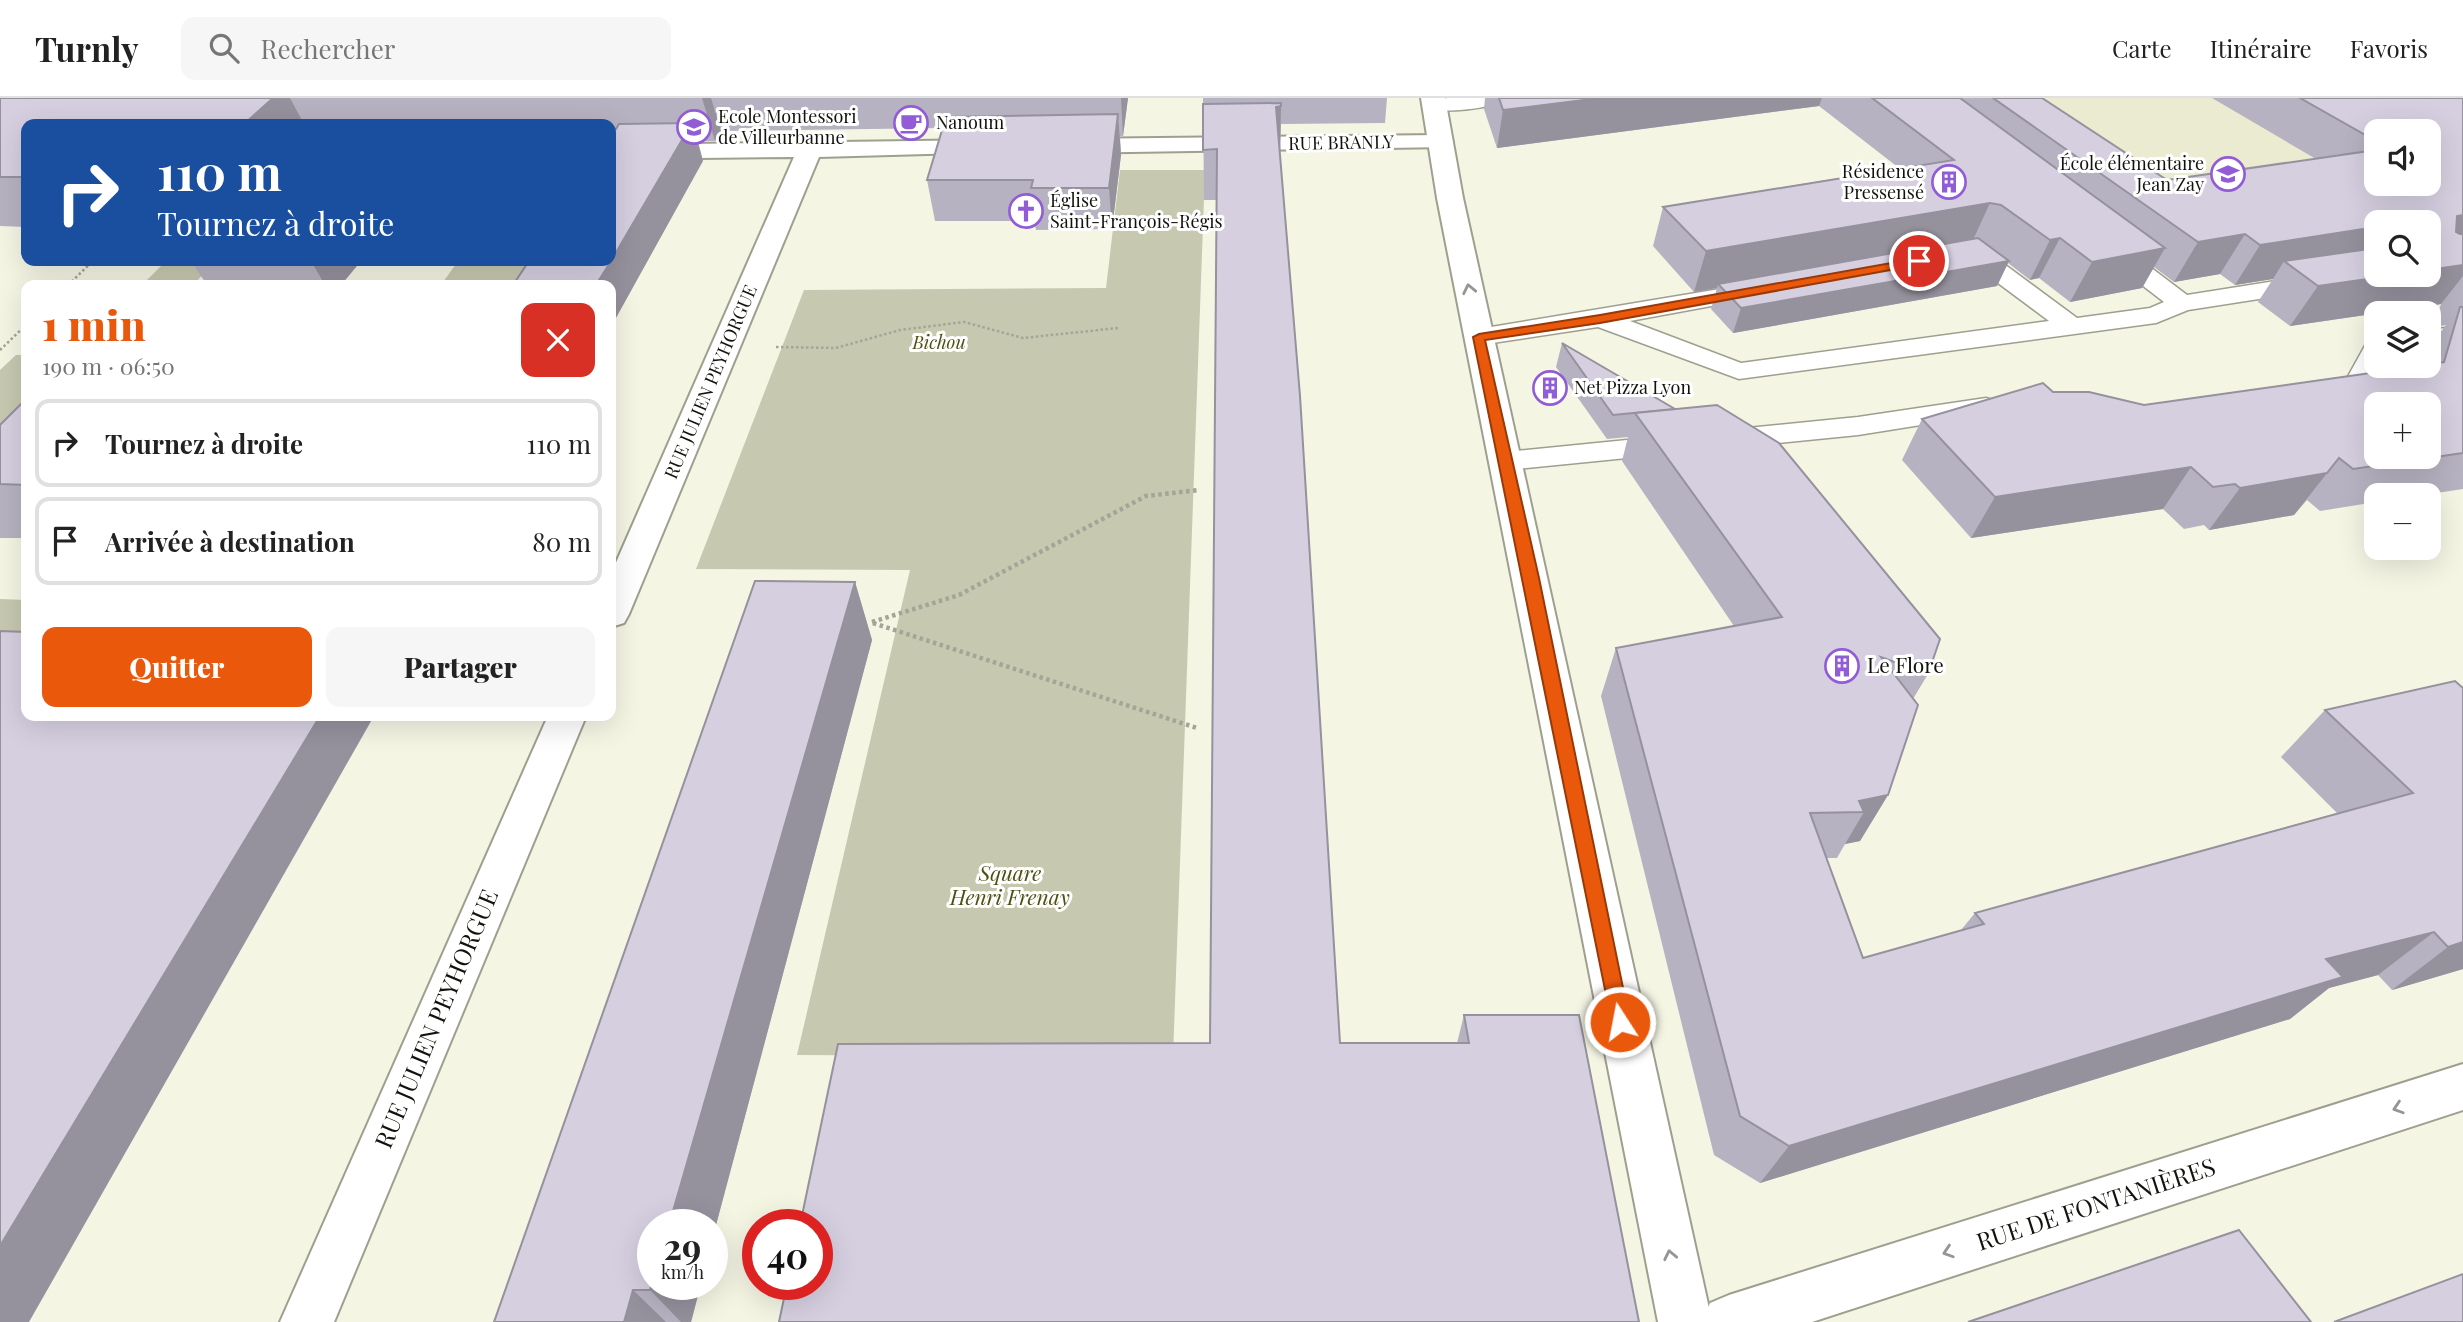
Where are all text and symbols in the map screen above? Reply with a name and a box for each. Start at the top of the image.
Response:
search box [181,17,671,80]
text: Turnly [35,26,139,70]
icon: search [205,29,243,67]
text: Rechercher [261,31,395,66]
text: Carte [2112,32,2172,64]
text: Itinéraire [2210,32,2312,64]
text: Favoris [2350,32,2428,64]
place label: Ecole Montessori de Villeurbanne [718,104,857,149]
cafe icon: Nanoum [892,104,930,142]
school or university icon: Ecole Montessori de Villeurbanne [675,108,713,146]
place label: Nanoum [936,110,1004,134]
map controls [2364,119,2441,560]
button: sound [2364,119,2441,196]
street label: RUE BRANLY [1288,129,1394,155]
text: 110 m [157,138,282,203]
icon: right [42,147,133,238]
place label: École élémentaire Jean Zay [2060,151,2204,196]
school or university icon: École élémentaire Jean Zay [2209,155,2247,193]
place label: Résidence Pressensé [1842,159,1924,204]
building icon: Résidence Pressensé [1930,163,1968,201]
place label: Église Saint-François-Régis [1050,188,1223,233]
church icon: Église Saint-François-Régis [1007,192,1045,230]
text: Tournez à droite [157,201,395,244]
button: search [2364,210,2441,287]
pin [1889,231,1949,291]
icon: arrive [1900,242,1938,280]
street label: RUE JULIEN PEYHORGUE [658,281,762,482]
one-way arrow [1462,283,1477,295]
text: 1 min [42,296,146,352]
button: layers [2364,301,2441,378]
button: close [521,303,595,377]
park label: Bichou [911,330,966,354]
text: 190 m · 06:50 [42,350,175,381]
building icon: Net Pizza Lyon [1531,369,1569,407]
place label: Net Pizza Lyon [1574,375,1691,399]
button: + [2364,392,2441,469]
icon: right [46,424,84,462]
text: Tournez à droite [105,426,303,461]
text: 110 m [527,426,591,461]
button: − [2364,483,2441,560]
icon: arrive [46,522,84,560]
text: Arrivée à destination [105,524,355,559]
text: 80 m [532,524,591,559]
button: Quitter [42,627,312,707]
button: Partager [326,627,595,707]
building icon: Le Flore [1823,647,1861,685]
place label: Le Flore [1867,650,1944,678]
park label: Square Henri Frenay [949,858,1070,910]
street label: RUE JULIEN PEYHORGUE [366,884,504,1152]
position arrow [1583,985,1657,1059]
one-way arrow [2392,1100,2405,1114]
street label: RUE DE FONTANIÈRES [1972,1149,2219,1257]
speed limit sign: 40 [742,1209,833,1300]
text: 29 [664,1222,701,1269]
one-way arrow [1942,1244,1955,1258]
one-way arrow [1664,1249,1679,1261]
text: km/h [661,1260,704,1284]

